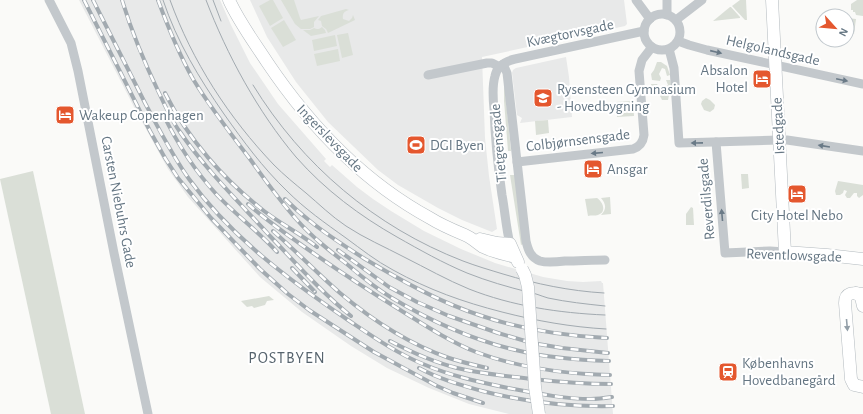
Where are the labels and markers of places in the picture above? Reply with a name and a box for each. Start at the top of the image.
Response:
place label: Absalon Hotel [700,63,748,95]
hotel icon: Absalon Hotel [751,68,773,90]
place label: Rysensteen Gymnasium - Hovedbygning [557,82,696,114]
school or university icon: Rysensteen Gymnasium - Hovedbygning [532,87,554,109]
hotel icon: Wakeup Copenhagen [54,104,76,126]
place label: Wakeup Copenhagen [79,108,204,123]
sports icon: DGI Byen [405,134,427,156]
place label: DGI Byen [430,138,484,153]
hotel icon: Ansgar [582,158,604,180]
place label: Ansgar [607,162,648,177]
hotel icon: City Hotel Nebo [786,183,808,205]
place label: City Hotel Nebo [751,208,843,223]
place label: Københavns Hovedbanegård [742,356,836,388]
station icon: Københavns Hovedbanegård [717,361,739,383]

